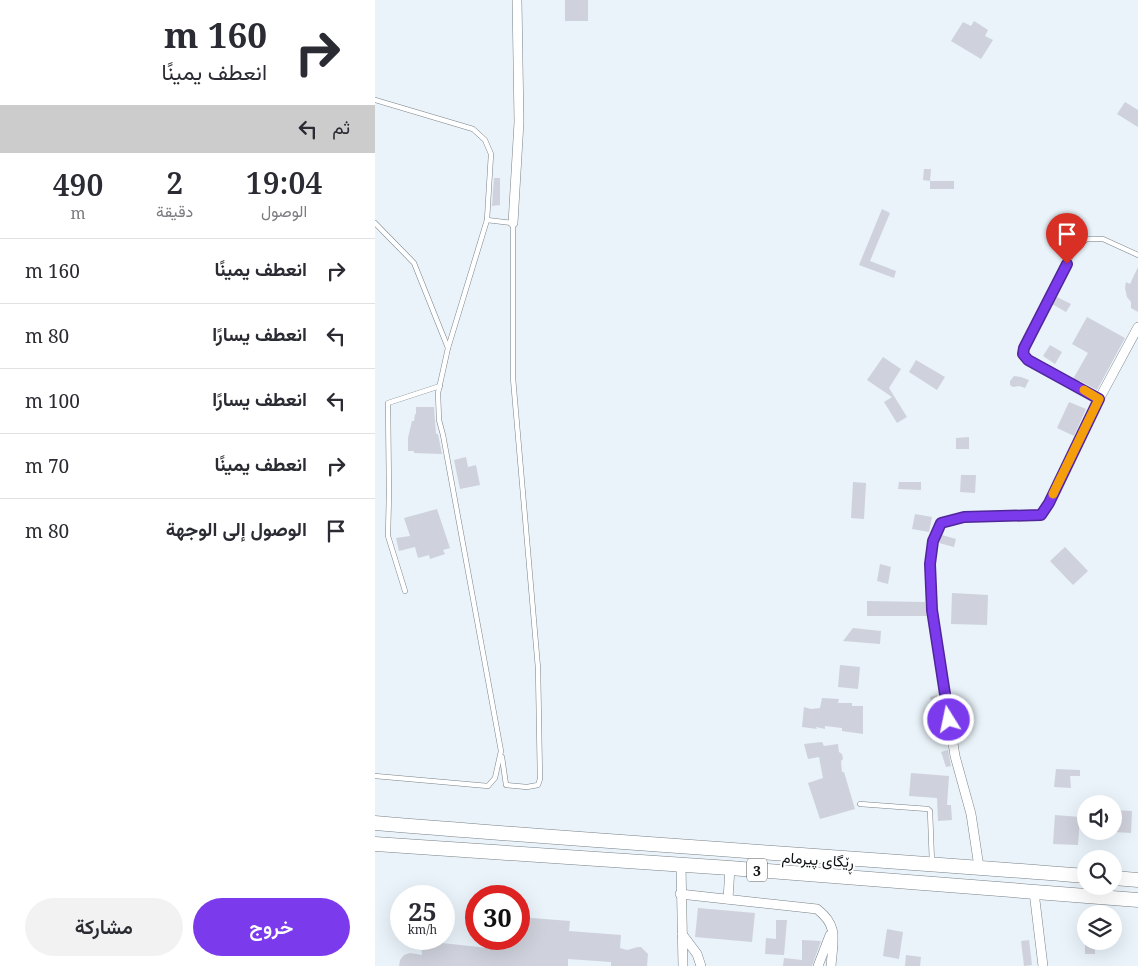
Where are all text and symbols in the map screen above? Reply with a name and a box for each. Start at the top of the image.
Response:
text: 160 m [164,11,267,58]
icon: right [285,20,350,85]
text: انعطف يمينًا [161,56,267,86]
text: ثم [332,114,350,140]
icon: left [294,115,322,143]
text: 2 [166,162,183,203]
text: 19:04 [246,162,322,203]
text: 490 [53,164,103,205]
text: دقيقة [156,200,193,222]
text: الوصول [261,200,307,222]
text: m [70,202,86,224]
pin [1046,213,1088,264]
icon: arrive [1053,220,1081,248]
text: انعطف يمينًا [214,256,307,282]
icon: right [322,257,350,285]
text: 160 m [25,258,80,284]
text: انعطف يسارًا [212,321,307,347]
icon: left [322,322,350,350]
text: 80 m [25,323,69,349]
text: انعطف يسارًا [212,386,307,412]
icon: left [322,387,350,415]
text: 100 m [25,388,80,414]
text: انعطف يمينًا [214,451,307,477]
icon: right [322,452,350,480]
text: 70 m [25,453,69,479]
text: الوصول إلى الوجهة [166,516,307,542]
icon: arrive [322,517,350,545]
text: 80 m [25,518,69,544]
position arrow [922,693,974,745]
map controls [1077,795,1122,950]
button: sound [1077,795,1122,840]
street label: ڕێگای پیرمام [781,846,855,874]
button: search [1077,850,1122,895]
road number: 3 [747,858,767,882]
speed limit sign: 30 [465,885,530,950]
text: 25 [408,894,437,928]
button: مشاركة [25,898,183,956]
button: خروج [193,898,350,956]
button: layers [1077,905,1122,950]
text: km/h [408,921,437,938]

